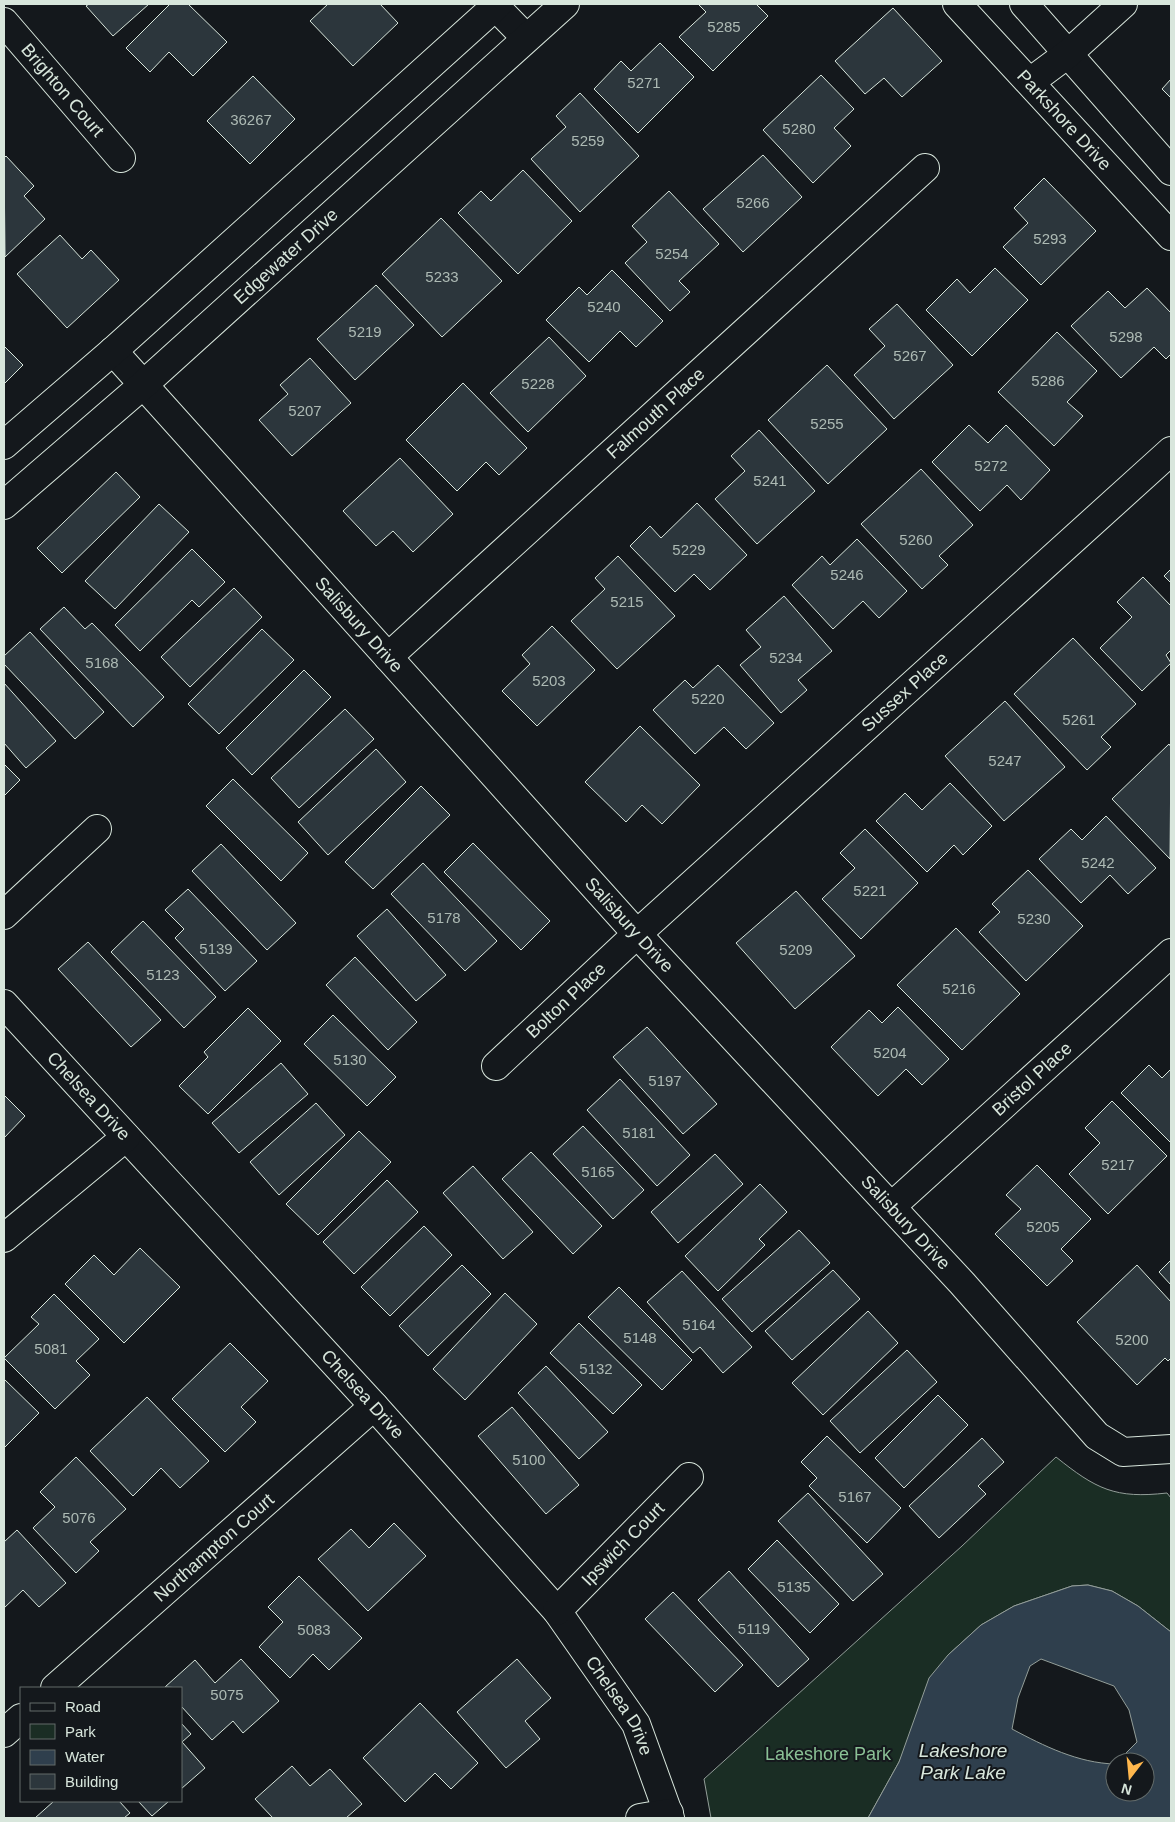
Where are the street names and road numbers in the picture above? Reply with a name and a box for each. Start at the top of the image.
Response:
street label: Brighton Court [17,40,108,141]
street label: Parkshore Drive [1013,66,1115,174]
street label: Edgewater Drive [230,204,342,308]
street label: Falmouth Place [603,364,709,463]
street label: Salisbury Drive [311,573,407,676]
street label: Sussex Place [857,648,952,736]
street label: Salisbury Drive [581,873,677,976]
street label: Bolton Place [522,959,610,1042]
street label: Bristol Place [988,1038,1076,1120]
street label: Chelsea Drive [43,1048,134,1144]
street label: Salisbury Drive [857,1171,954,1274]
street label: Chelsea Drive [317,1346,408,1443]
street label: Northampton Court [150,1489,278,1606]
street label: Ipswich Court [578,1498,668,1590]
street label: Chelsea Drive [582,1652,656,1758]

